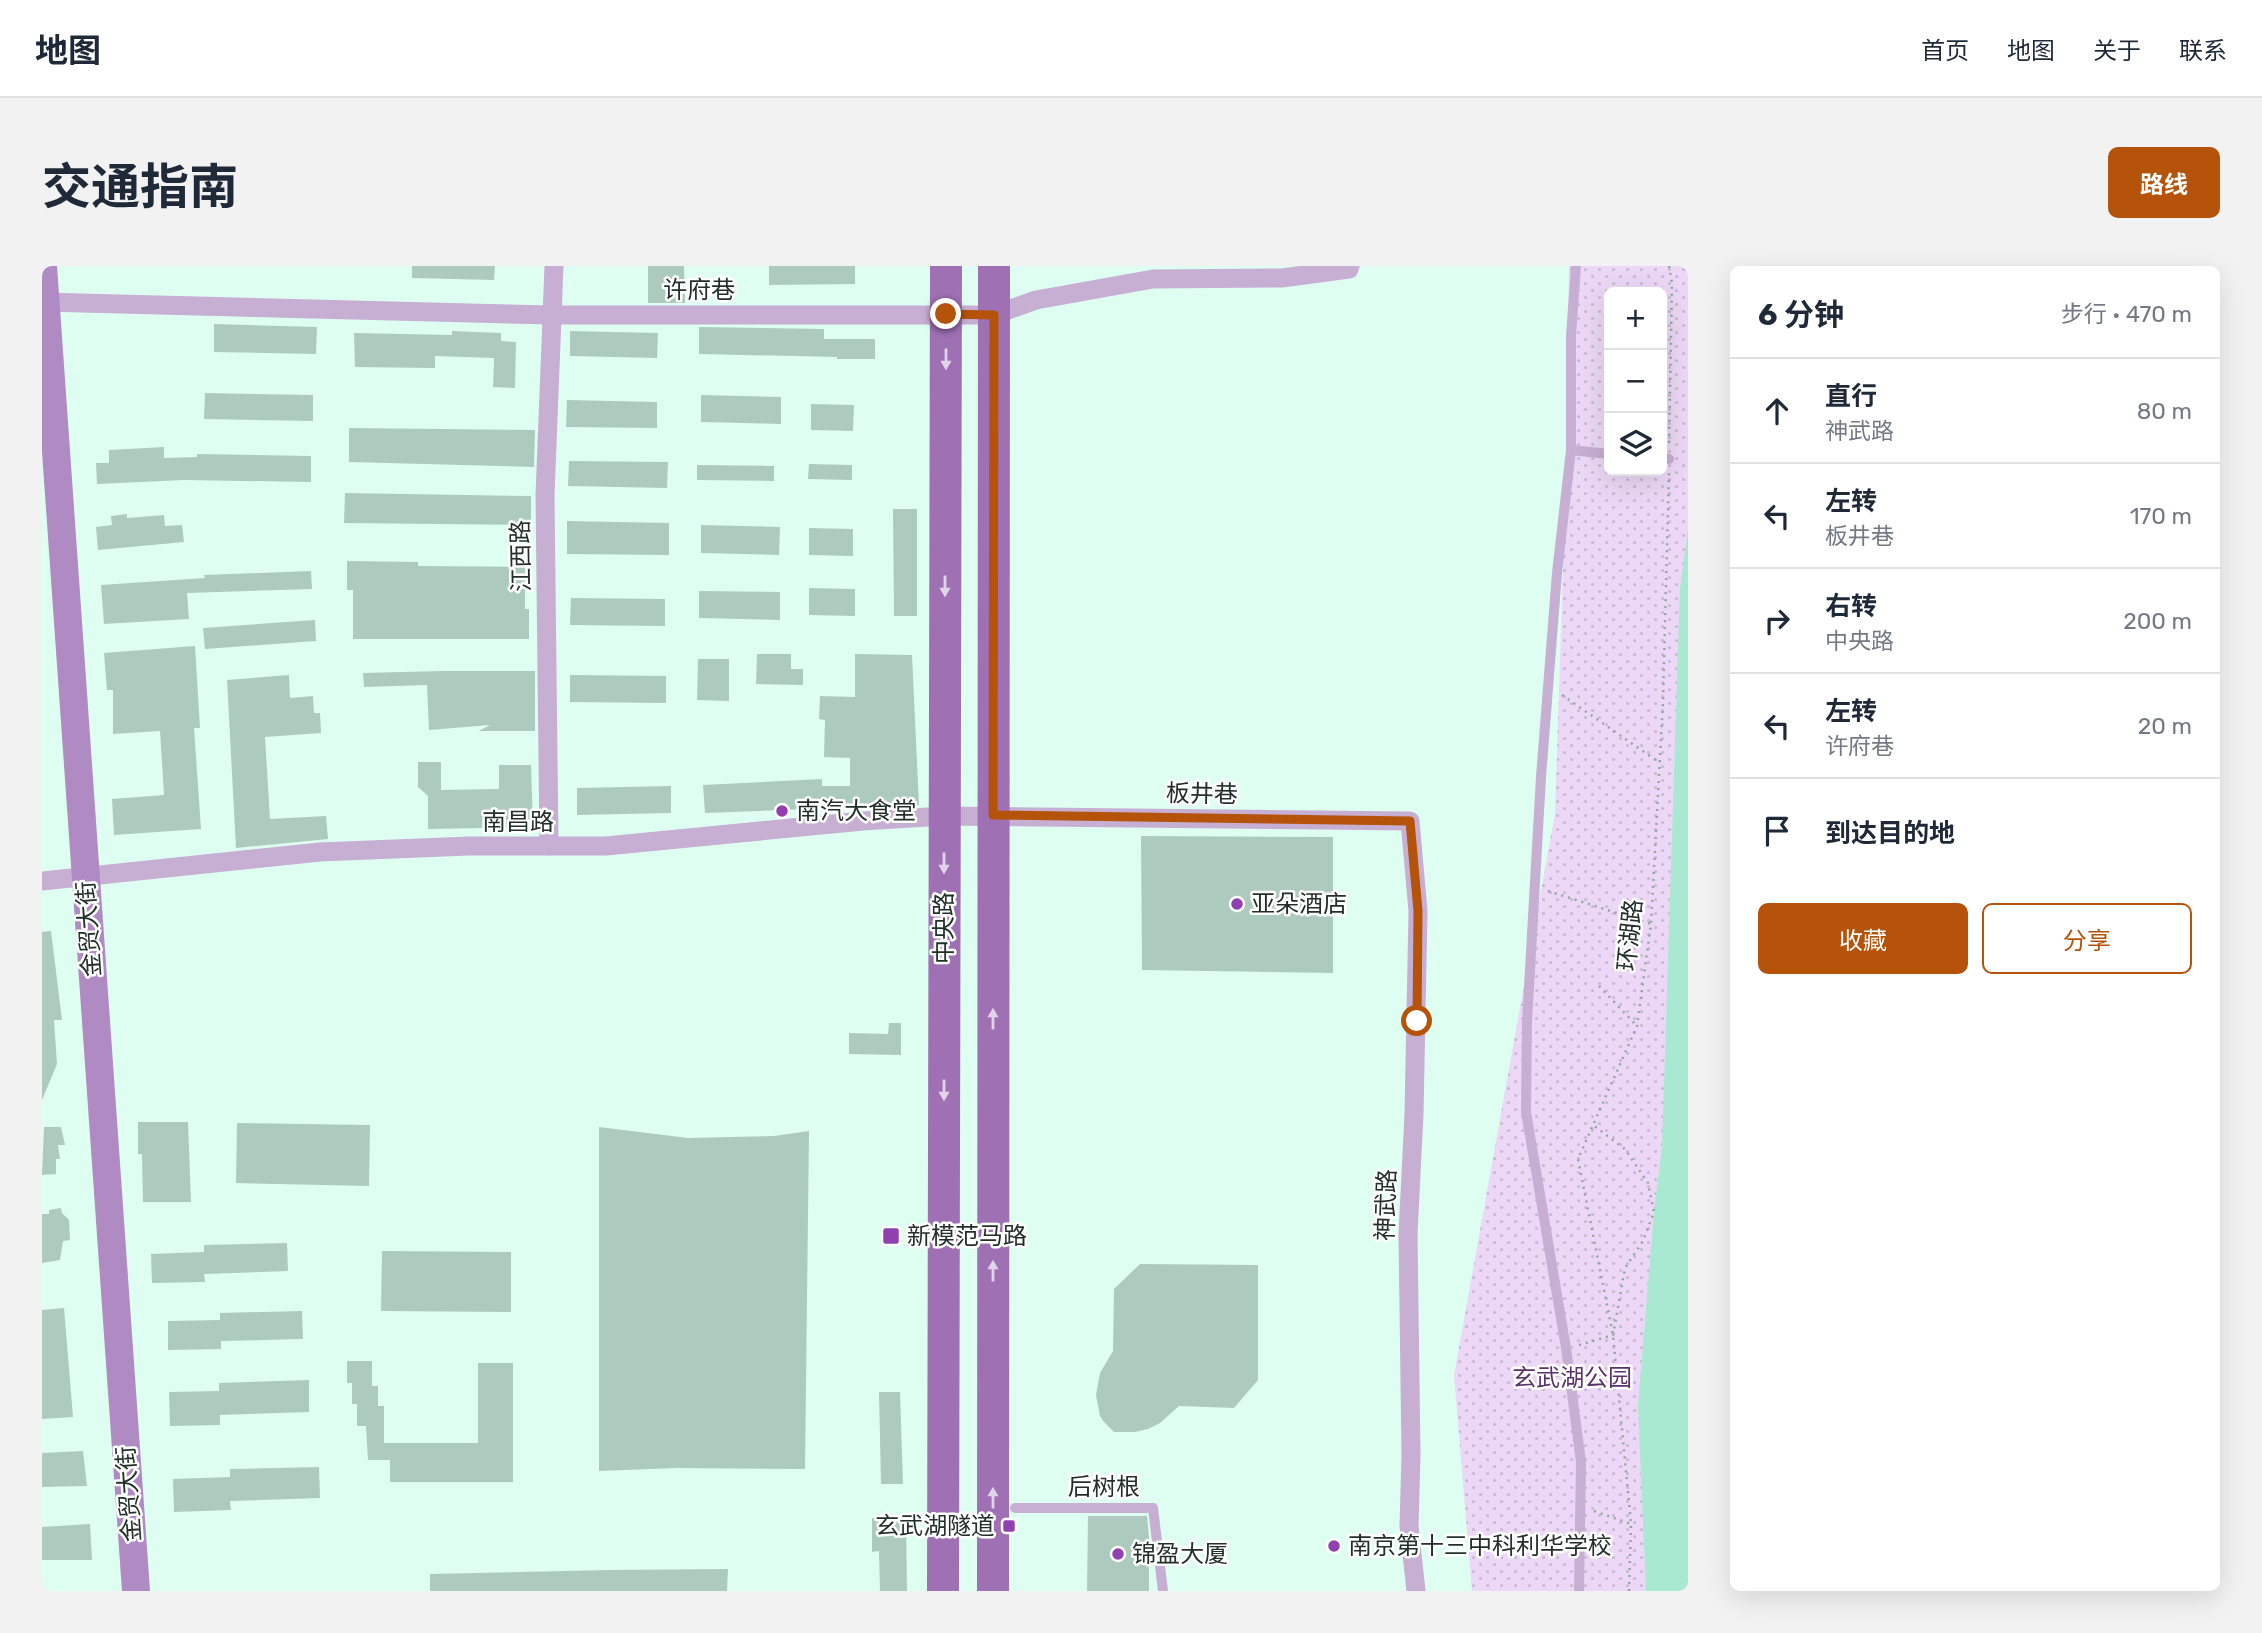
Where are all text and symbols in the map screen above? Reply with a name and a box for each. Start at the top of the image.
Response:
text: 地图 [35,31,101,70]
text: 首页 [1921,37,1969,65]
text: 地图 [2007,37,2055,65]
text: 关于 [2093,37,2141,65]
text: 联系 [2179,37,2227,65]
button: 路线 [2108,147,2220,218]
text: 交通指南 [42,158,238,216]
street label: 许府巷 [663,276,735,304]
map controls [1604,287,1667,476]
button: + [1604,287,1667,350]
text: 6 分钟 [1758,297,1844,333]
route end [930,298,961,329]
text: 步行 · 470 m [2061,300,2192,328]
one-way arrow [940,348,952,370]
button: − [1604,350,1667,413]
text: 直行 [1825,381,1877,412]
icon: ahead [1758,392,1796,430]
text: 80 m [2137,397,2192,425]
button: layers [1604,413,1667,476]
text: 神武路 [1825,417,1894,445]
text: 左转 [1825,486,1877,517]
icon: left [1758,497,1796,535]
text: 170 m [2130,502,2192,530]
street label: 江西路 [506,520,536,592]
text: 板井巷 [1825,522,1894,550]
one-way arrow [939,575,951,597]
text: 右转 [1825,591,1877,622]
icon: right [1758,602,1796,640]
text: 200 m [2123,607,2192,635]
text: 中央路 [1825,627,1894,655]
text: 左转 [1825,696,1877,727]
icon: left [1758,707,1796,745]
text: 20 m [2138,712,2192,740]
text: 许府巷 [1825,732,1894,760]
street label: 板井巷 [1166,779,1238,809]
place label: 南汽大食堂 [796,797,916,825]
marker: 南汽大食堂 [774,803,790,819]
street label: 南昌路 [482,808,554,836]
icon: arrive [1758,812,1796,850]
text: 到达目的地 [1825,818,1955,849]
one-way arrow [938,852,950,874]
street label: 金贸大街 [72,880,106,978]
place label: 亚朵酒店 [1251,890,1347,918]
street label: 中央路 [930,892,958,964]
marker: 亚朵酒店 [1229,896,1245,912]
street label: 环湖路 [1612,898,1648,972]
button: 收藏 [1758,903,1968,974]
button: 分享 [1982,903,2192,974]
route start [1401,1005,1432,1036]
one-way arrow [987,1007,999,1029]
one-way arrow [938,1079,950,1101]
street label: 神武路 [1371,1169,1401,1241]
place label: 新模范马路 [907,1222,1027,1250]
marker: 新模范马路 [881,1226,901,1246]
one-way arrow [987,1259,999,1281]
park label: 玄武湖公园 [1512,1364,1632,1392]
street label: 金贸大街 [112,1445,146,1543]
street label: 后树根 [1068,1473,1140,1501]
one-way arrow [987,1487,999,1509]
place label: 玄武湖隧道 [875,1512,995,1540]
marker: 玄武湖隧道 [1001,1518,1017,1534]
place label: 南京第十三中科利华学校 [1348,1532,1612,1560]
marker: 南京第十三中科利华学校 [1326,1538,1342,1554]
place label: 锦盈大厦 [1132,1540,1228,1568]
marker: 锦盈大厦 [1110,1546,1126,1562]

